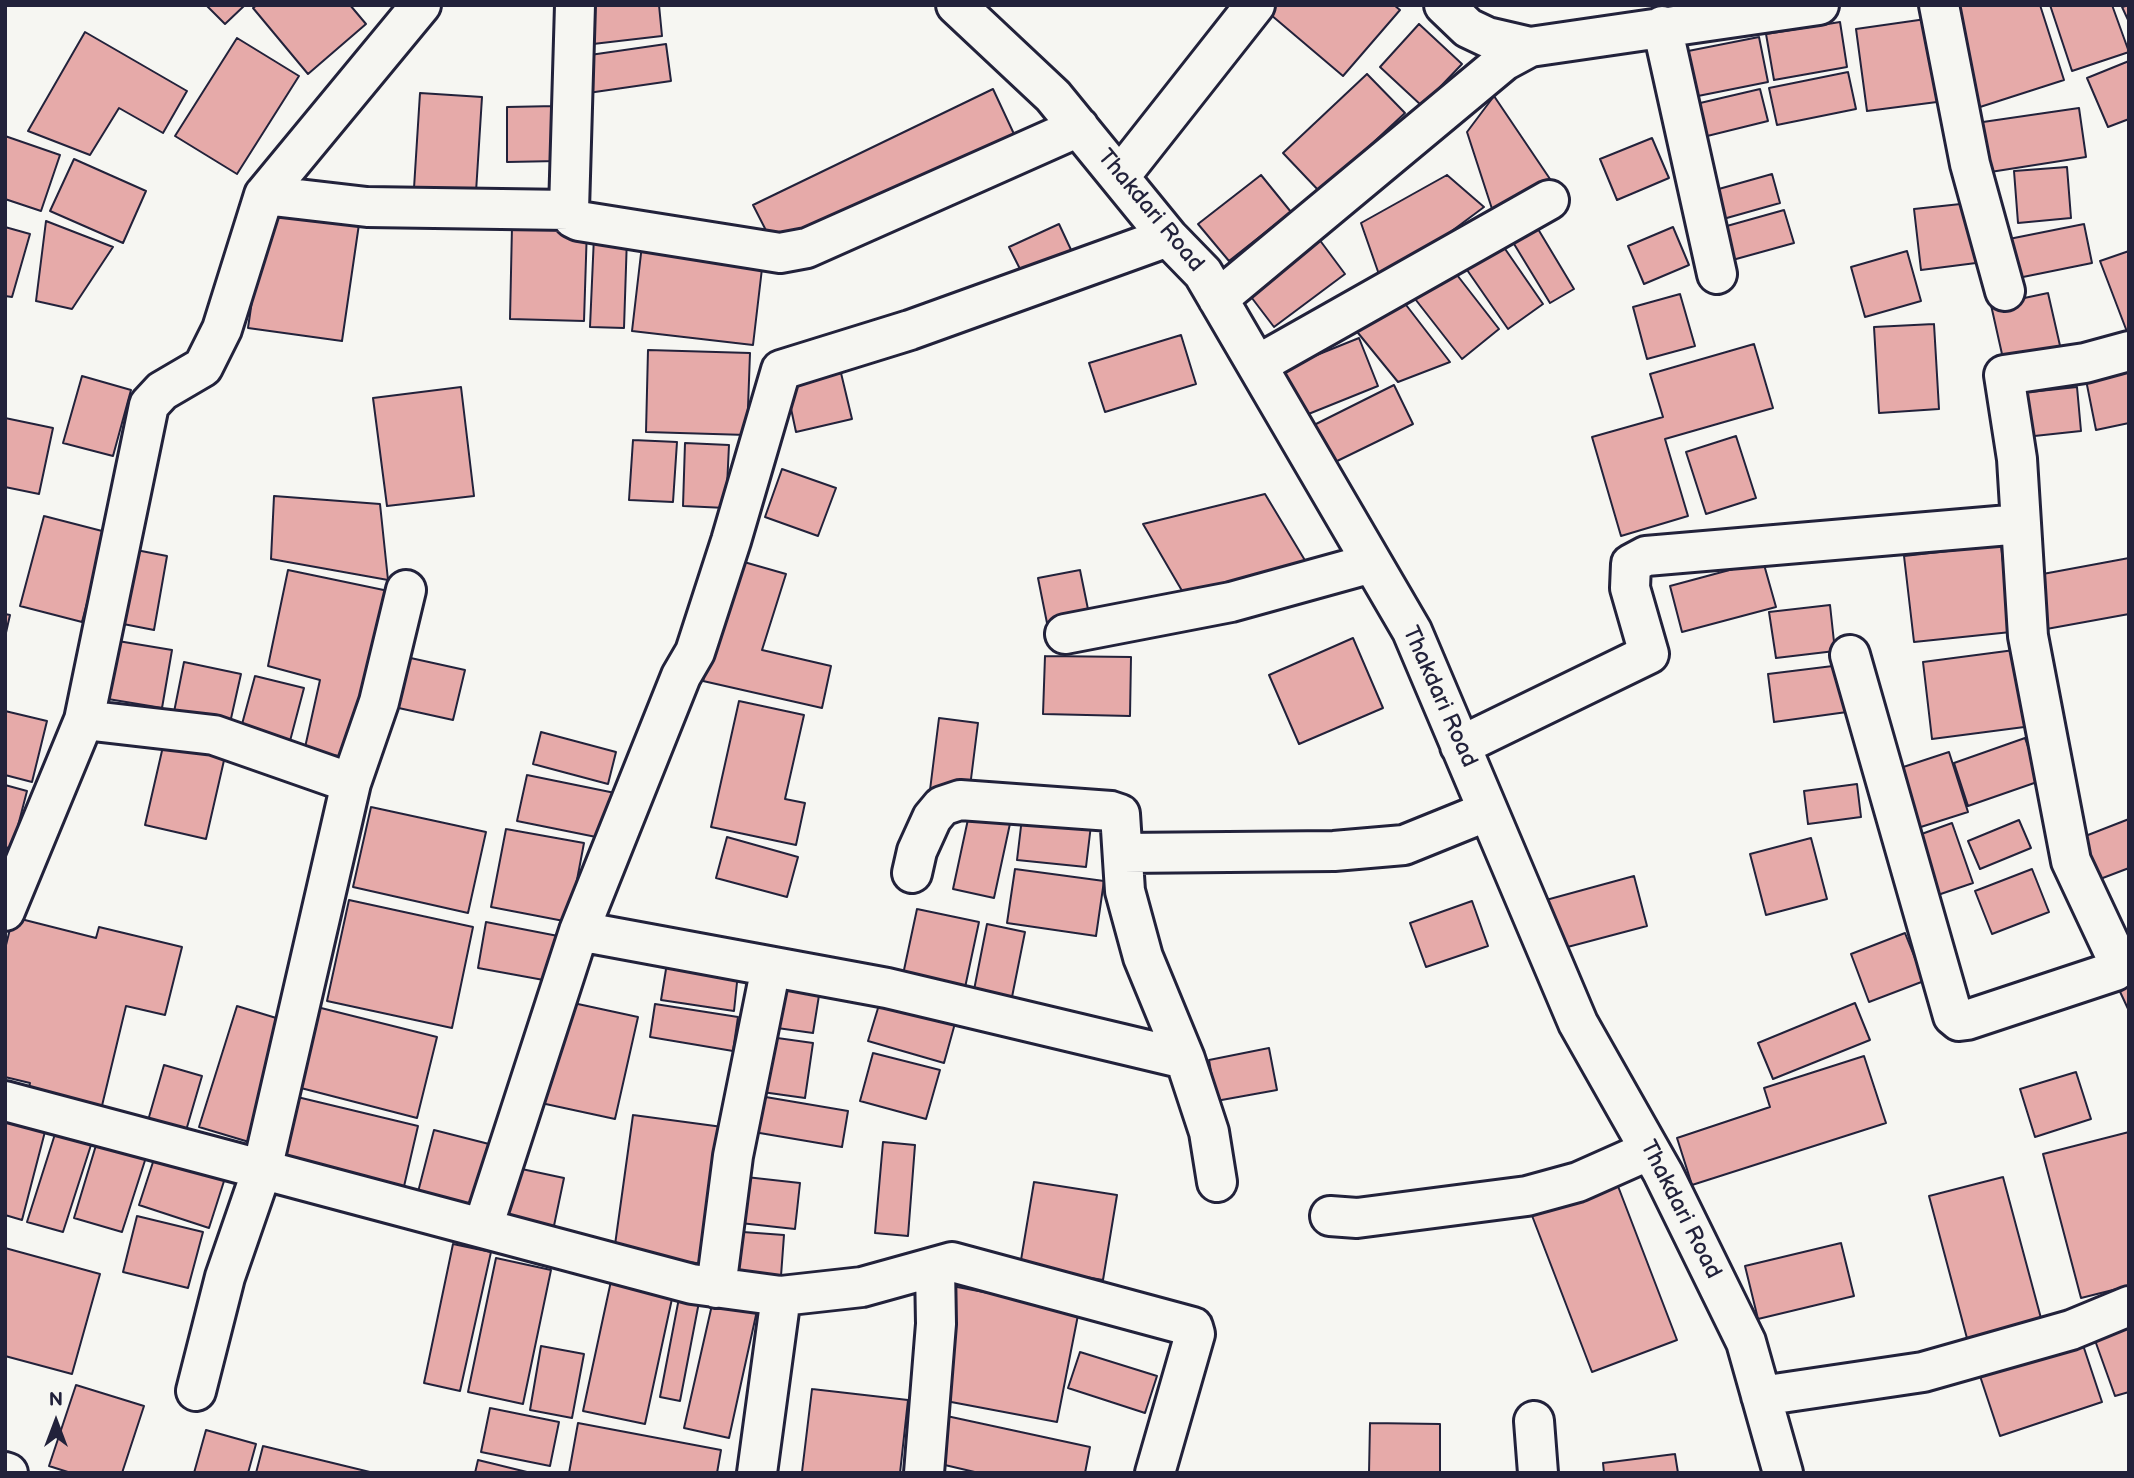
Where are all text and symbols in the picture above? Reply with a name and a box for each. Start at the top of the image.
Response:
street label: Thakdari Road [1091,144,1209,278]
street label: Thakdari Road [1396,622,1482,772]
street label: Thakdari Road [1633,1136,1727,1284]
north arrow [21,1387,91,1457]
text: N [49,1389,63,1412]

